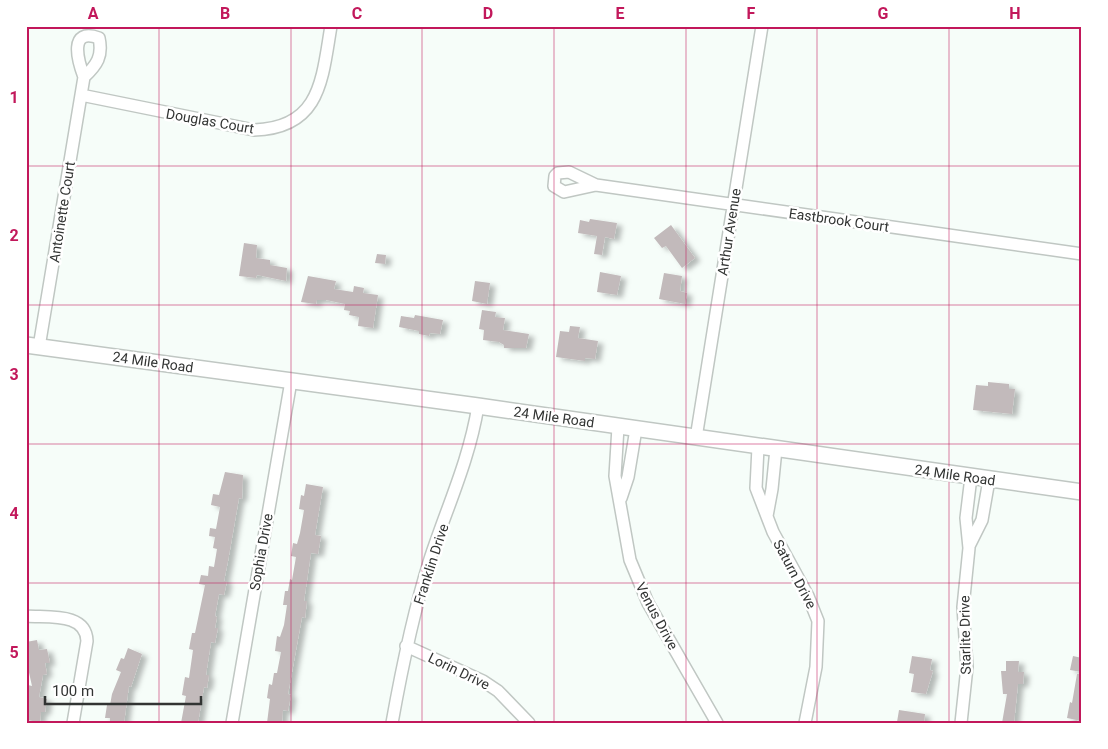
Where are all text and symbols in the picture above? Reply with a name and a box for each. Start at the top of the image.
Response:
text: A [88,4,99,23]
text: B [220,4,230,23]
text: C [352,4,362,23]
text: D [483,4,493,23]
text: E [616,4,625,23]
text: F [747,4,756,23]
text: G [878,4,889,23]
text: H [1009,4,1021,23]
text: 1 [9,88,19,107]
street label: Douglas Court [165,105,256,137]
street label: Antoinette Court [46,160,78,264]
street label: Arthur Avenue [714,187,744,277]
street label: Eastbrook Court [788,205,890,235]
text: 2 [9,226,19,245]
street label: 24 Mile Road [112,348,194,376]
text: 3 [9,365,19,384]
street label: 24 Mile Road [513,403,595,431]
street label: 24 Mile Road [914,461,996,489]
text: 4 [9,504,19,523]
street label: Sophia Drive [246,512,276,592]
street label: Franklin Drive [410,522,452,606]
street label: Saturn Drive [770,537,820,611]
street label: Venus Drive [633,580,681,652]
street label: Starlite Drive [956,595,974,675]
text: 5 [9,643,19,662]
street label: Lorin Drive [426,649,492,693]
scale bar [45,674,201,706]
text: 100 m [52,682,94,700]

